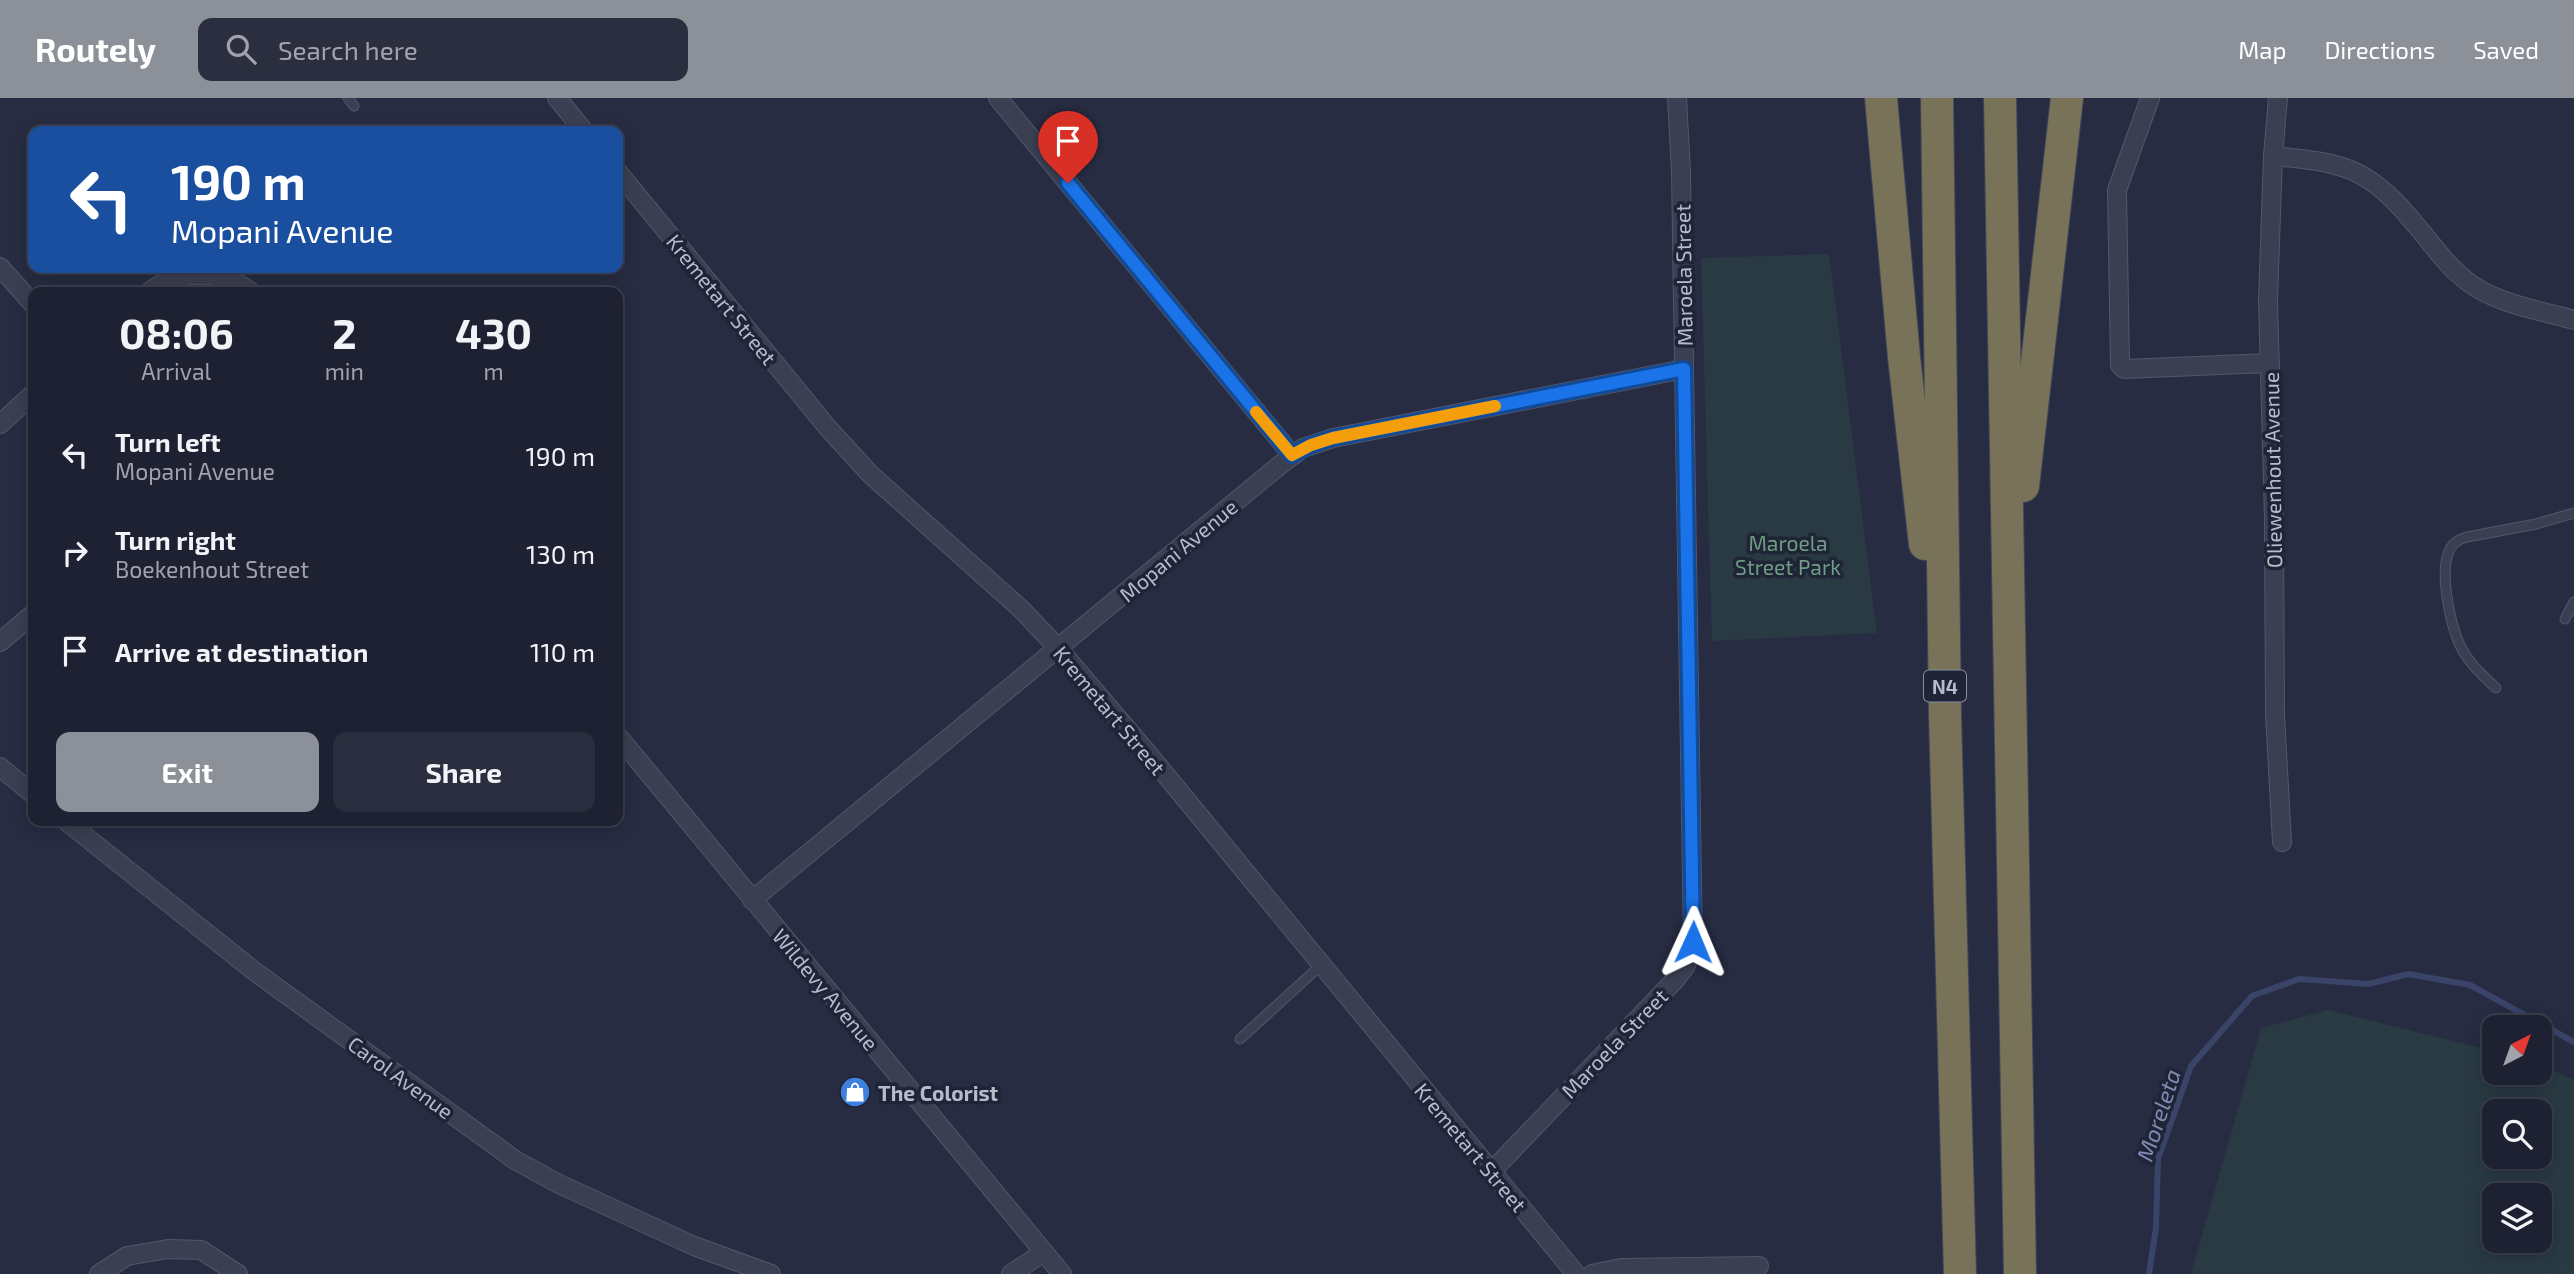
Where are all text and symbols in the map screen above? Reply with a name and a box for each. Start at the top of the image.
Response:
search box [198,18,688,81]
text: Routely [35,29,156,69]
icon: search [222,30,260,68]
text: Search here [278,34,418,65]
text: Map [2238,35,2286,64]
text: Directions [2324,35,2435,64]
text: Saved [2473,35,2539,64]
pin [1038,111,1098,183]
icon: arrive [1049,122,1087,160]
text: 190 m [171,151,306,210]
icon: left [56,154,147,245]
street label: Maroela Street [1669,204,1697,346]
text: Mopani Avenue [171,211,394,249]
street label: Kremetart Street [662,229,782,369]
text: 08:06 [119,307,234,357]
text: 2 [332,307,357,357]
text: 430 [455,307,532,357]
text: Arrival [141,357,211,385]
text: min [325,357,364,385]
text: m [483,357,504,385]
street label: Oliewenhout Avenue [2258,372,2286,568]
text: Turn left [115,426,221,457]
icon: left [56,436,94,474]
text: 190 m [526,440,595,471]
text: Mopani Avenue [115,457,275,485]
street label: Mopani Avenue [1114,493,1242,607]
text: Turn right [115,524,236,555]
park label: Maroela Street Park [1735,530,1841,579]
icon: right [56,534,94,572]
text: 130 m [526,538,595,569]
text: Boekenhout Street [115,555,309,583]
icon: arrive [56,632,94,670]
text: Arrive at destination [115,636,368,667]
text: 110 m [530,636,595,667]
street label: Kremetart Street [1049,640,1171,780]
road number: N4 [1924,670,1966,702]
button: Exit [56,732,319,812]
button: Share [333,732,595,812]
position arrow [1656,905,1730,979]
street label: Wildevy Avenue [768,923,884,1055]
street label: Maroela Street [1556,983,1672,1103]
north arrow [2482,1015,2552,1085]
map controls [2482,1015,2552,1253]
street label: Carol Avenue [344,1030,458,1124]
water label: Moreleta [2130,1065,2186,1165]
shop icon: The Colorist [838,1075,872,1109]
street label: Kremetart Street [1410,1077,1532,1217]
place label: The Colorist [878,1080,999,1105]
button: search [2482,1099,2552,1169]
button: layers [2482,1183,2552,1253]

